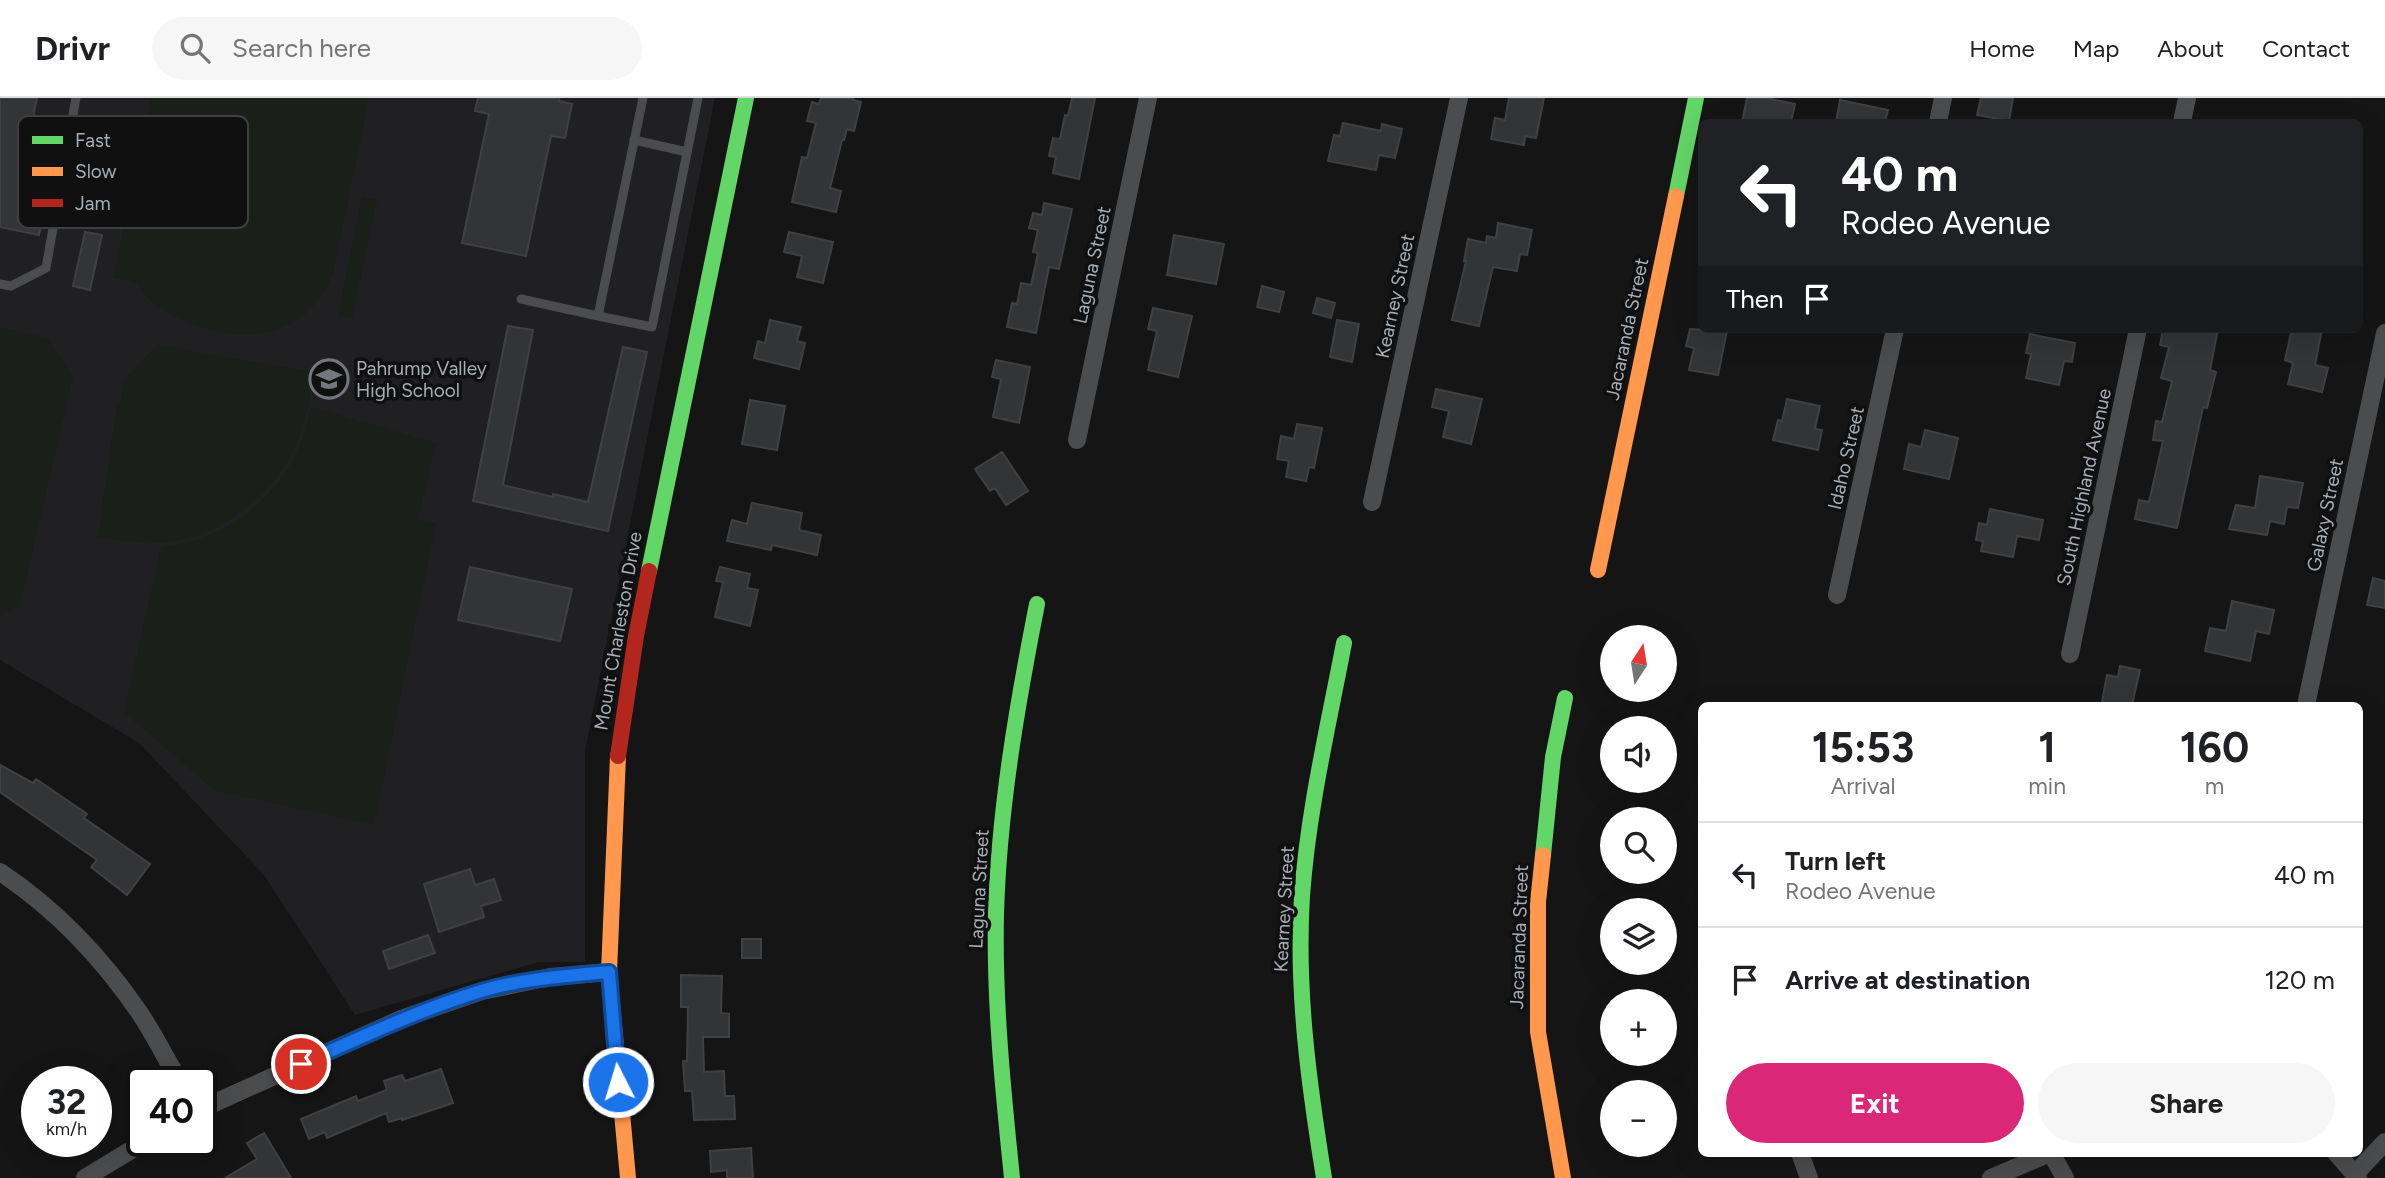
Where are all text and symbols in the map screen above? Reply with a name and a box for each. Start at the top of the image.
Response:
search box [152,17,642,80]
text: Drivr [35,29,110,68]
icon: search [176,29,214,67]
text: Search here [232,32,371,64]
text: Home [1969,34,2035,63]
text: Map [2073,34,2119,63]
text: About [2157,34,2224,63]
text: Contact [2262,34,2350,63]
legend [18,116,248,228]
text: Fast [75,129,111,152]
text: 40 m [1841,144,1958,203]
icon: left [1726,147,1817,238]
text: Slow [75,160,117,183]
text: Jam [75,192,111,215]
street label: Laguna Street [1068,204,1116,326]
text: Rodeo Avenue [1841,204,2051,242]
street label: Kearney Street [1371,232,1419,360]
street label: Jacaranda Street [1601,256,1653,402]
icon: arrive [1798,280,1836,318]
text: Then [1726,283,1784,315]
place label: Pahrump Valley High School [356,357,487,402]
school or university icon: Pahrump Valley High School [308,358,350,400]
street label: South Highland Avenue [2052,386,2116,588]
street label: Idaho Street [1823,404,1869,512]
street label: Galaxy Street [2302,456,2348,574]
street label: Mount Charleston Drive [589,530,647,732]
north arrow [1600,625,1676,702]
map controls [1600,625,1677,1157]
button: sound [1600,716,1677,793]
text: 15:53 [1812,722,1914,773]
text: 1 [2038,722,2056,773]
text: 160 [2180,722,2249,773]
text: Arrival [1831,772,1896,800]
text: min [2028,772,2066,800]
text: m [2205,772,2224,800]
button: search [1600,807,1677,884]
street label: Laguna Street [964,829,994,949]
street label: Kearney Street [1269,845,1299,973]
text: Turn left [1785,845,1886,877]
icon: left [1726,856,1764,894]
text: 40 m [2274,859,2335,891]
street label: Jacaranda Street [1505,864,1533,1010]
text: Rodeo Avenue [1785,877,1936,905]
button: layers [1600,898,1677,975]
icon: arrive [1726,961,1764,999]
text: Arrive at destination [1785,964,2030,996]
text: 120 m [2265,964,2335,996]
button: + [1600,989,1677,1066]
pin [271,1034,331,1094]
icon: arrive [282,1045,320,1083]
position arrow [581,1045,655,1119]
button: Exit [1726,1063,2024,1143]
button: Share [2038,1063,2335,1143]
speed limit sign: 40 [126,1066,217,1157]
button: − [1600,1080,1677,1157]
text: 32 [47,1081,86,1123]
text: km/h [46,1118,87,1140]

